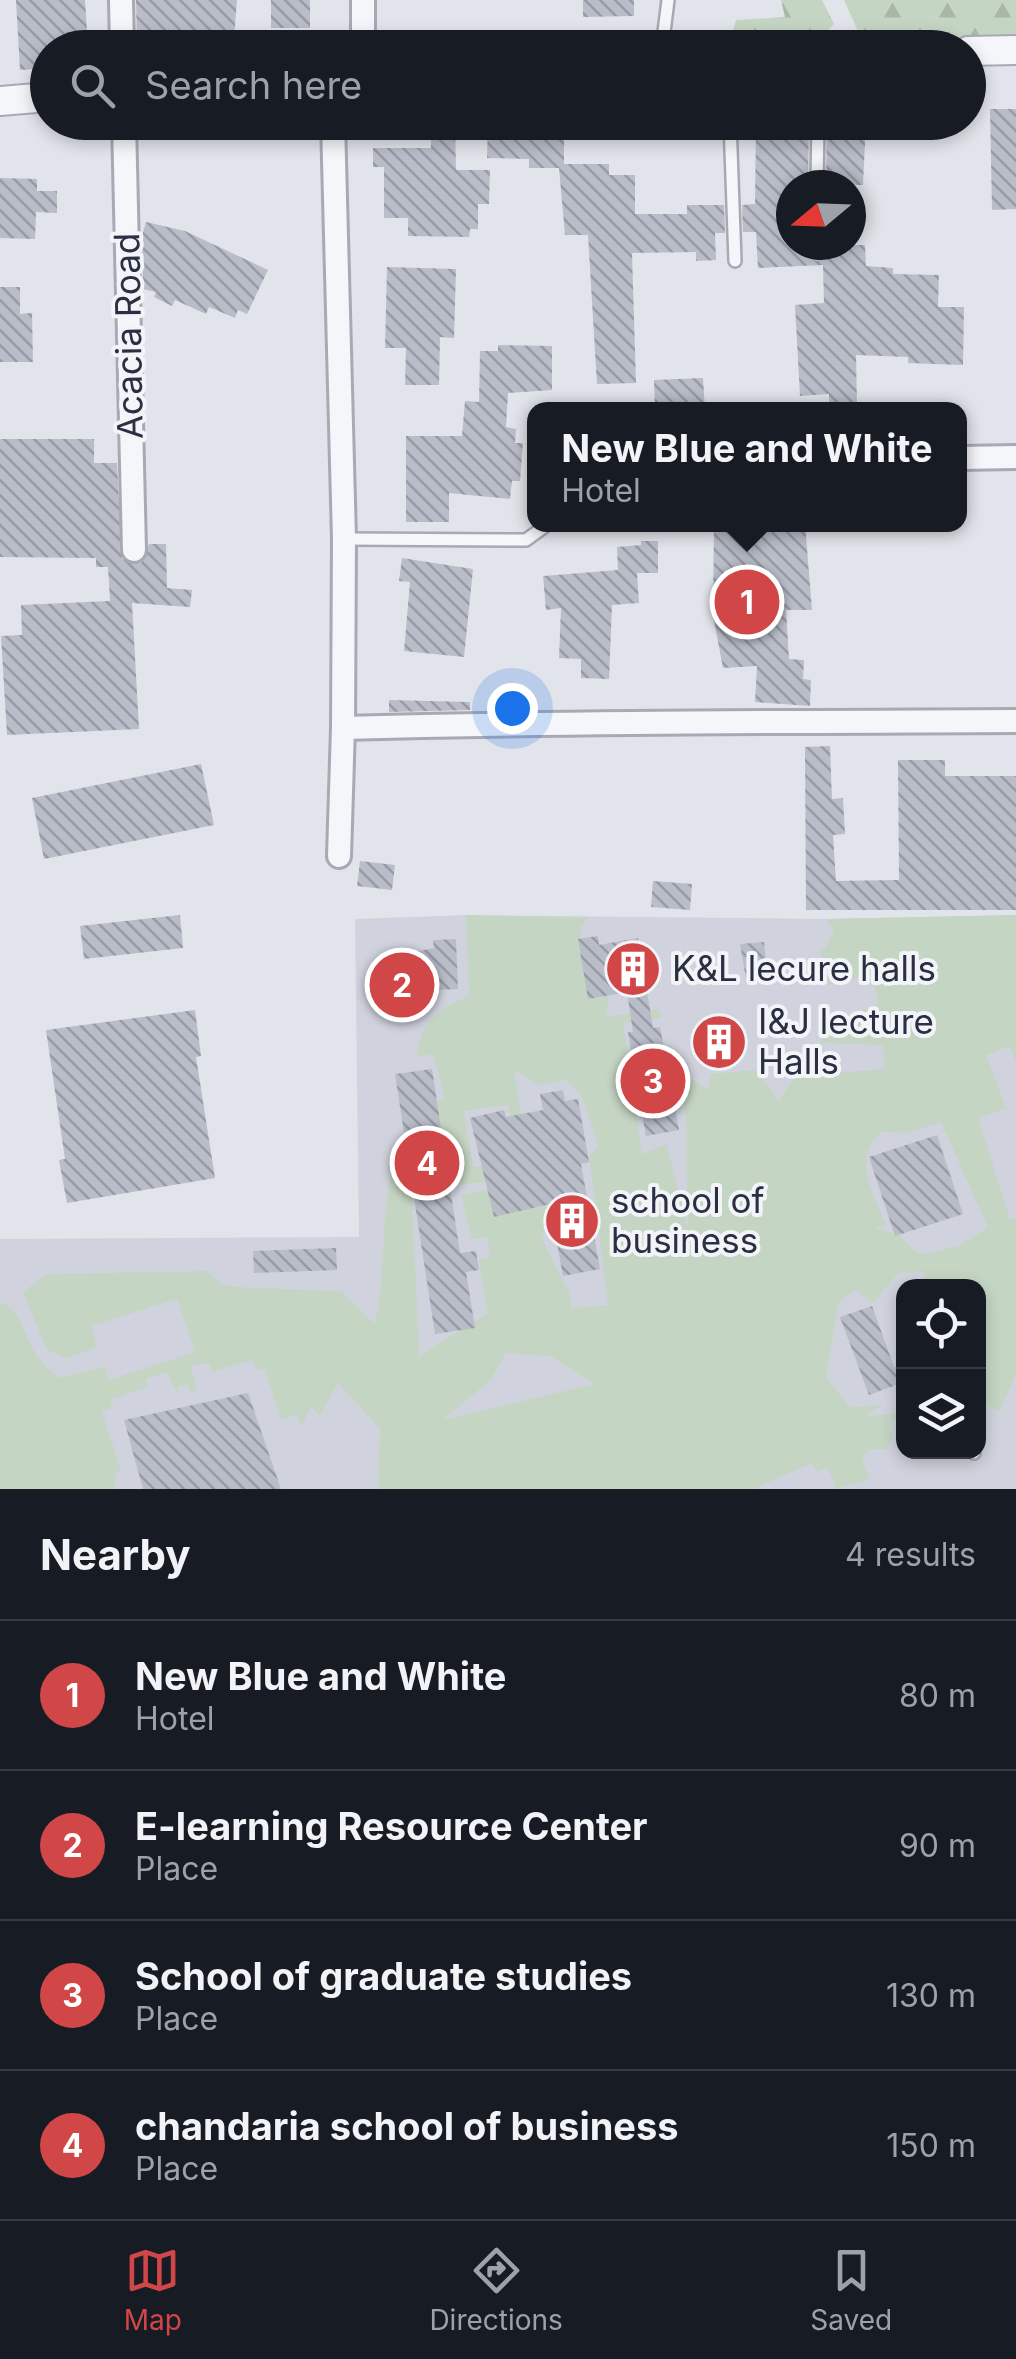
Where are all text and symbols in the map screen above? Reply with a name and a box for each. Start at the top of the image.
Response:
search box [30,30,986,140]
icon: search [65,58,120,113]
text: Search here [145,62,362,108]
north arrow [776,170,866,260]
street label: Acacia Road [105,232,151,440]
popup [527,402,967,532]
text: New Blue and White [561,425,933,471]
text: Hotel [561,471,641,510]
pin: 1 [714,564,780,640]
your location [487,683,538,734]
building icon: K&L lecure halls [603,939,663,999]
place label: K&L lecure halls [672,947,936,989]
pin: 2 [370,948,434,1022]
place label: I&J lecture Halls [758,1000,934,1082]
building icon: I&J lecture Halls [689,1012,749,1072]
pin: 3 [620,1044,686,1118]
pin: 4 [394,1126,460,1200]
place label: school of business [611,1179,764,1261]
building icon: school of business [542,1191,602,1251]
map controls [896,1279,986,1459]
button: locate [896,1279,986,1369]
button: layers [896,1369,986,1459]
text: Nearby [40,1529,191,1580]
text: 4 results [845,1535,976,1574]
text: New Blue and White [135,1653,506,1699]
text: 1 [66,1676,79,1715]
text: 80 m [899,1676,976,1715]
text: Hotel [135,1699,215,1738]
text: E-learning Resource Center [135,1803,648,1849]
text: 2 [62,1826,83,1865]
text: 90 m [899,1826,976,1865]
text: Place [135,1849,218,1888]
text: School of graduate studies [135,1953,632,1999]
text: 3 [62,1976,83,2015]
text: 130 m [886,1976,976,2015]
text: Place [135,1999,218,2038]
text: chandaria school of business [135,2103,679,2149]
text: 4 [62,2126,83,2165]
text: 150 m [886,2126,976,2165]
text: Place [135,2149,218,2188]
tab: Map [124,2243,182,2337]
tab: Directions [429,2243,563,2337]
tab: Saved [810,2243,892,2337]

